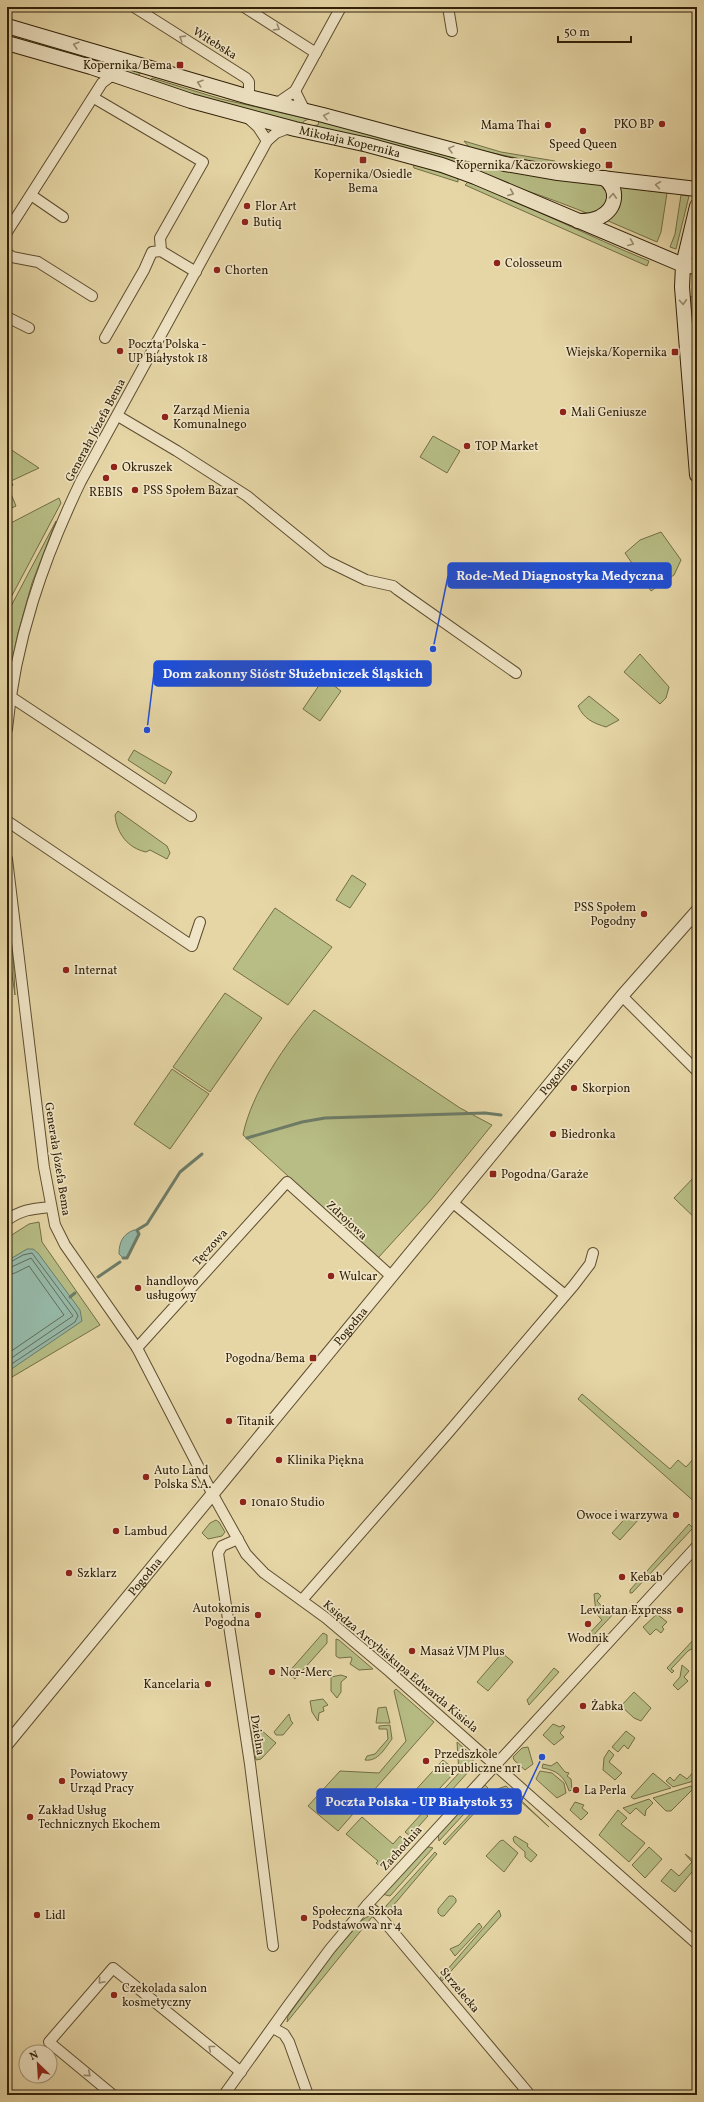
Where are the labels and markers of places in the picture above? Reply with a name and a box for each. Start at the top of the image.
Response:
place label: Kopernika/Bema [83,58,172,74]
marker: Kopernika/Bema [175,60,185,70]
place label: PKO BP [614,117,654,133]
place label: Mama Thai [481,118,540,134]
marker: PKO BP [657,119,667,129]
marker: Mama Thai [543,120,553,130]
marker: Speed Queen [578,126,588,136]
place label: Speed Queen [549,137,617,153]
marker: Kopernika/Osiedle Bema [358,155,368,165]
place label: Kopernika/Kaczorowskiego [456,158,601,174]
marker: Kopernika/Kaczorowskiego [604,160,614,170]
place label: Kopernika/Osiedle Bema [314,167,413,197]
place label: Flor Art [255,199,297,215]
marker: Flor Art [242,201,252,211]
place label: Butiq [253,215,282,231]
marker: Butiq [240,217,250,227]
place label: Colosseum [505,256,563,272]
marker: Colosseum [492,258,502,268]
place label: Chorten [225,263,268,279]
marker: Chorten [212,265,222,275]
place label: Poczta Polska - UP Białystok 18 [128,337,208,367]
place label: Wiejska/Kopernika [566,345,667,361]
marker: Poczta Polska - UP Białystok 18 [115,346,125,356]
marker: Wiejska/Kopernika [670,347,680,357]
place label: Zarząd Mienia Komunalnego [173,403,250,433]
place label: Mali Geniusze [571,405,647,421]
marker: Mali Geniusze [558,407,568,417]
marker: Zarząd Mienia Komunalnego [160,412,170,422]
place label: TOP Market [475,439,539,455]
marker: TOP Market [462,441,472,451]
place label: Okruszek [122,460,173,476]
marker: Okruszek [109,462,119,472]
marker: REBIS [101,473,111,483]
place label: PSS Społem Bazar [143,483,238,499]
place label: REBIS [89,485,123,501]
marker: PSS Społem Bazar [130,485,140,495]
callout: Rode-Med Diagnostyka Medyczna [448,563,671,588]
callout: Dom zakonny Sióstr Służebniczek Śląskich [154,661,431,686]
place label: PSS Społem Pogodny [574,900,637,930]
marker: PSS Społem Pogodny [639,909,649,919]
place label: Internat [74,963,117,979]
marker: Internat [61,965,71,975]
place label: Skorpion [582,1081,630,1097]
marker: Skorpion [569,1083,579,1093]
place label: Biedronka [561,1127,616,1143]
marker: Biedronka [548,1129,558,1139]
place label: Pogodna/Garaże [501,1167,589,1183]
marker: Pogodna/Garaże [488,1169,498,1179]
place label: Wulcar [339,1269,377,1285]
marker: Wulcar [326,1271,336,1281]
place label: handlowo usługowy [146,1274,198,1304]
marker: handlowo usługowy [133,1283,143,1293]
place label: Pogodna/Bema [225,1351,305,1367]
marker: Pogodna/Bema [308,1353,318,1363]
place label: Titanik [237,1414,275,1430]
marker: Titanik [224,1416,234,1426]
place label: Klinika Piękna [287,1453,364,1469]
marker: Klinika Piękna [274,1455,284,1465]
place label: Auto Land Polska S.A. [154,1463,212,1493]
marker: Auto Land Polska S.A. [141,1472,151,1482]
place label: 10na10 Studio [251,1495,325,1511]
marker: 10na10 Studio [238,1497,248,1507]
place label: Owoce i warzywa [577,1508,668,1524]
marker: Owoce i warzywa [671,1510,681,1520]
place label: Lambud [124,1524,168,1540]
marker: Lambud [111,1526,121,1536]
place label: Szklarz [77,1566,117,1582]
marker: Szklarz [64,1568,74,1578]
place label: Kebab [630,1570,663,1586]
marker: Kebab [617,1572,627,1582]
place label: Autokomis Pogodna [193,1601,250,1631]
place label: Lewiatan Express [580,1603,672,1619]
marker: Lewiatan Express [675,1605,685,1615]
marker: Autokomis Pogodna [253,1610,263,1620]
marker: Wodnik [583,1619,593,1629]
place label: Wodnik [567,1631,609,1647]
place label: Masaż VJM Plus [420,1644,505,1660]
marker: Masaż VJM Plus [407,1646,417,1656]
place label: Nor-Merc [280,1665,332,1681]
marker: Nor-Merc [267,1667,277,1677]
place label: Kancelaria [143,1677,200,1693]
marker: Kancelaria [203,1679,213,1689]
place label: Żabka [591,1699,624,1715]
marker: Żabka [578,1701,588,1711]
place label: Przedszkole niepubliczne nr1 [434,1747,521,1777]
marker: Przedszkole niepubliczne nr1 [421,1756,431,1766]
place label: Powiatowy Urząd Pracy [70,1767,135,1797]
marker: Powiatowy Urząd Pracy [57,1776,67,1786]
place label: La Perla [584,1783,626,1799]
marker: La Perla [571,1785,581,1795]
callout: Poczta Polska - UP Białystok 33 [317,1789,521,1814]
place label: Zakład Usług Technicznych Ekochem [38,1803,161,1833]
marker: Zakład Usług Technicznych Ekochem [25,1812,35,1822]
place label: Społeczna Szkoła Podstawowa nr 4 [312,1904,403,1934]
place label: Lidl [45,1908,66,1924]
marker: Lidl [32,1910,42,1920]
marker: Społeczna Szkoła Podstawowa nr 4 [299,1913,309,1923]
place label: Czekolada salon kosmetyczny [122,1981,207,2011]
marker: Czekolada salon kosmetyczny [109,1990,119,2000]

